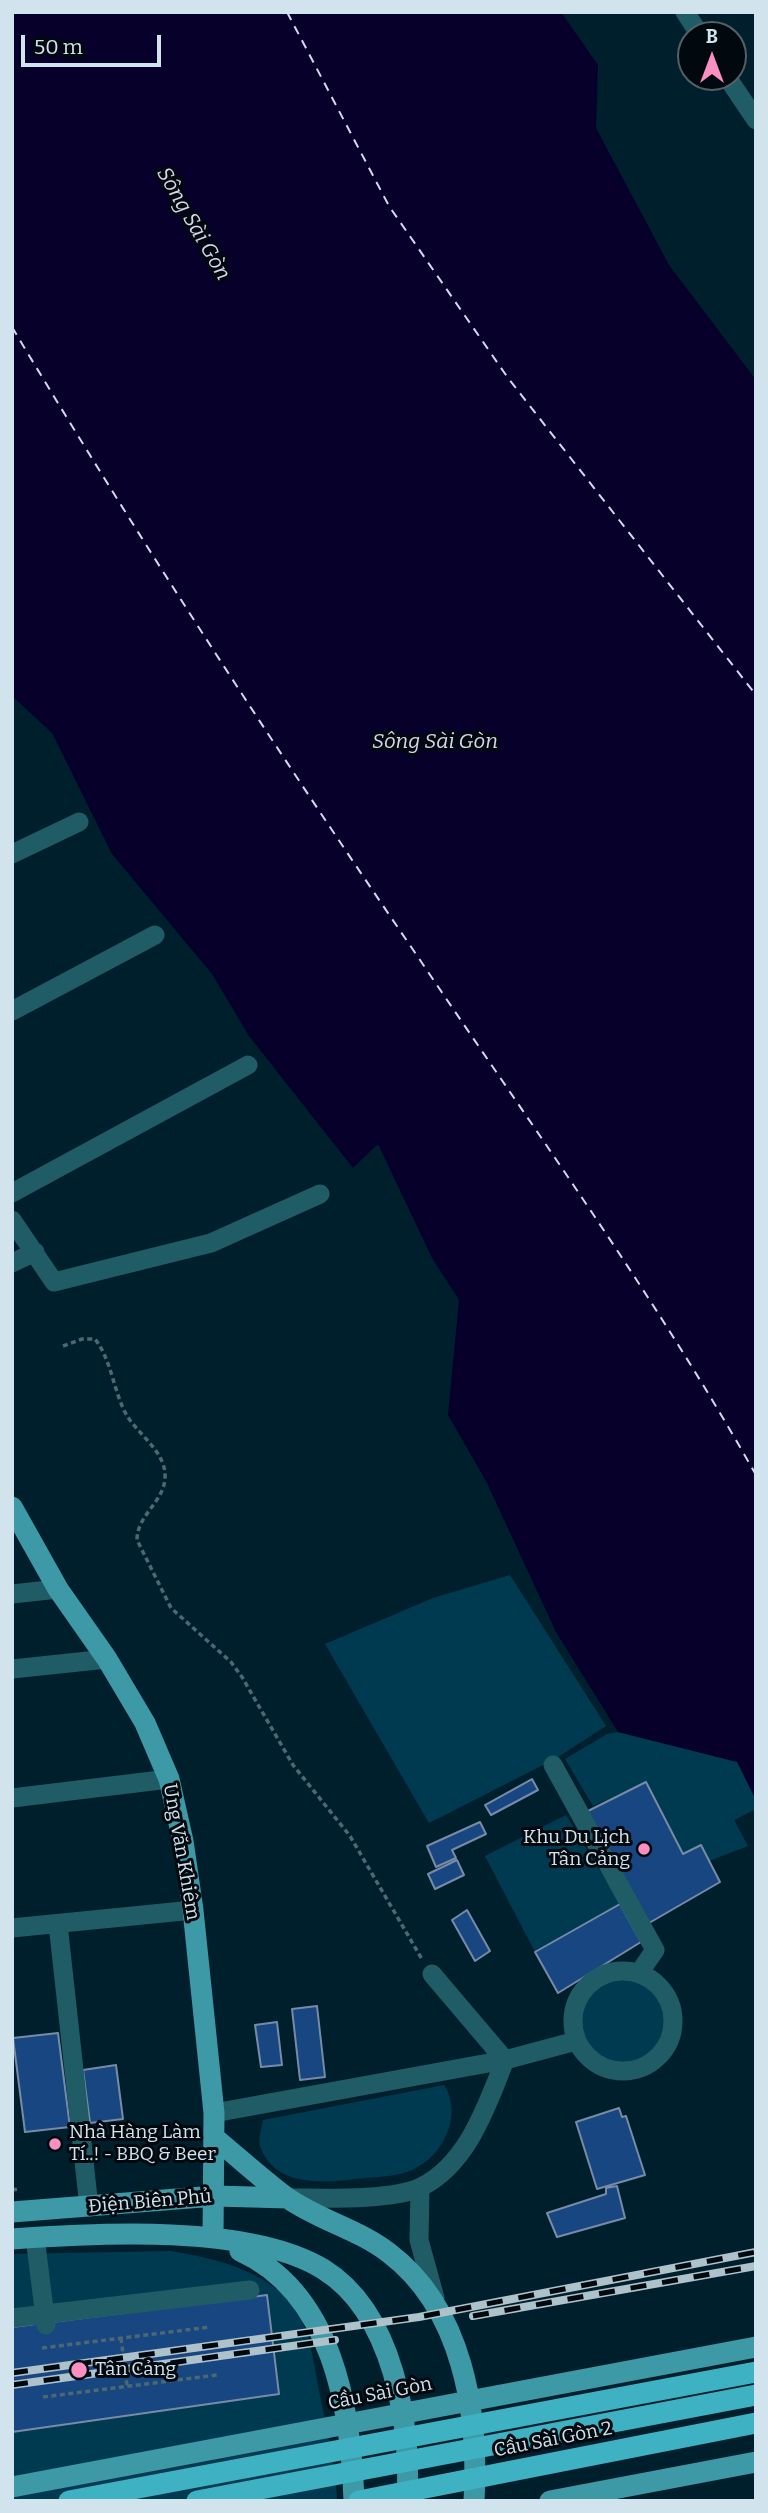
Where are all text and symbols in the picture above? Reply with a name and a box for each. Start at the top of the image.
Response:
scale bar [24,21,164,65]
north arrow [677,21,747,91]
text: B [706,25,718,48]
text: 50 m [34,34,83,60]
water label: Sông Sài Gòn [151,163,235,285]
water label: Sông Sài Gòn [372,729,498,755]
street label: Ung Văn Khiêm [158,1782,204,1922]
place label: Khu Du Lịch Tân Cảng [523,1827,630,1871]
marker: Khu Du Lịch Tân Cảng [636,1841,652,1857]
place label: Nhà Hàng Làm Tí..! - BBQ & Beer [69,2122,216,2166]
marker: Nhà Hàng Làm Tí..! - BBQ & Beer [47,2136,63,2152]
street label: Điện Biên Phủ [87,2185,213,2219]
place label: Tân Cảng [95,2359,176,2381]
marker: Tân Cảng [69,2360,89,2380]
street label: Cầu Sài Gòn [326,2373,434,2415]
street label: Cầu Sài Gòn 2 [492,2417,614,2463]

